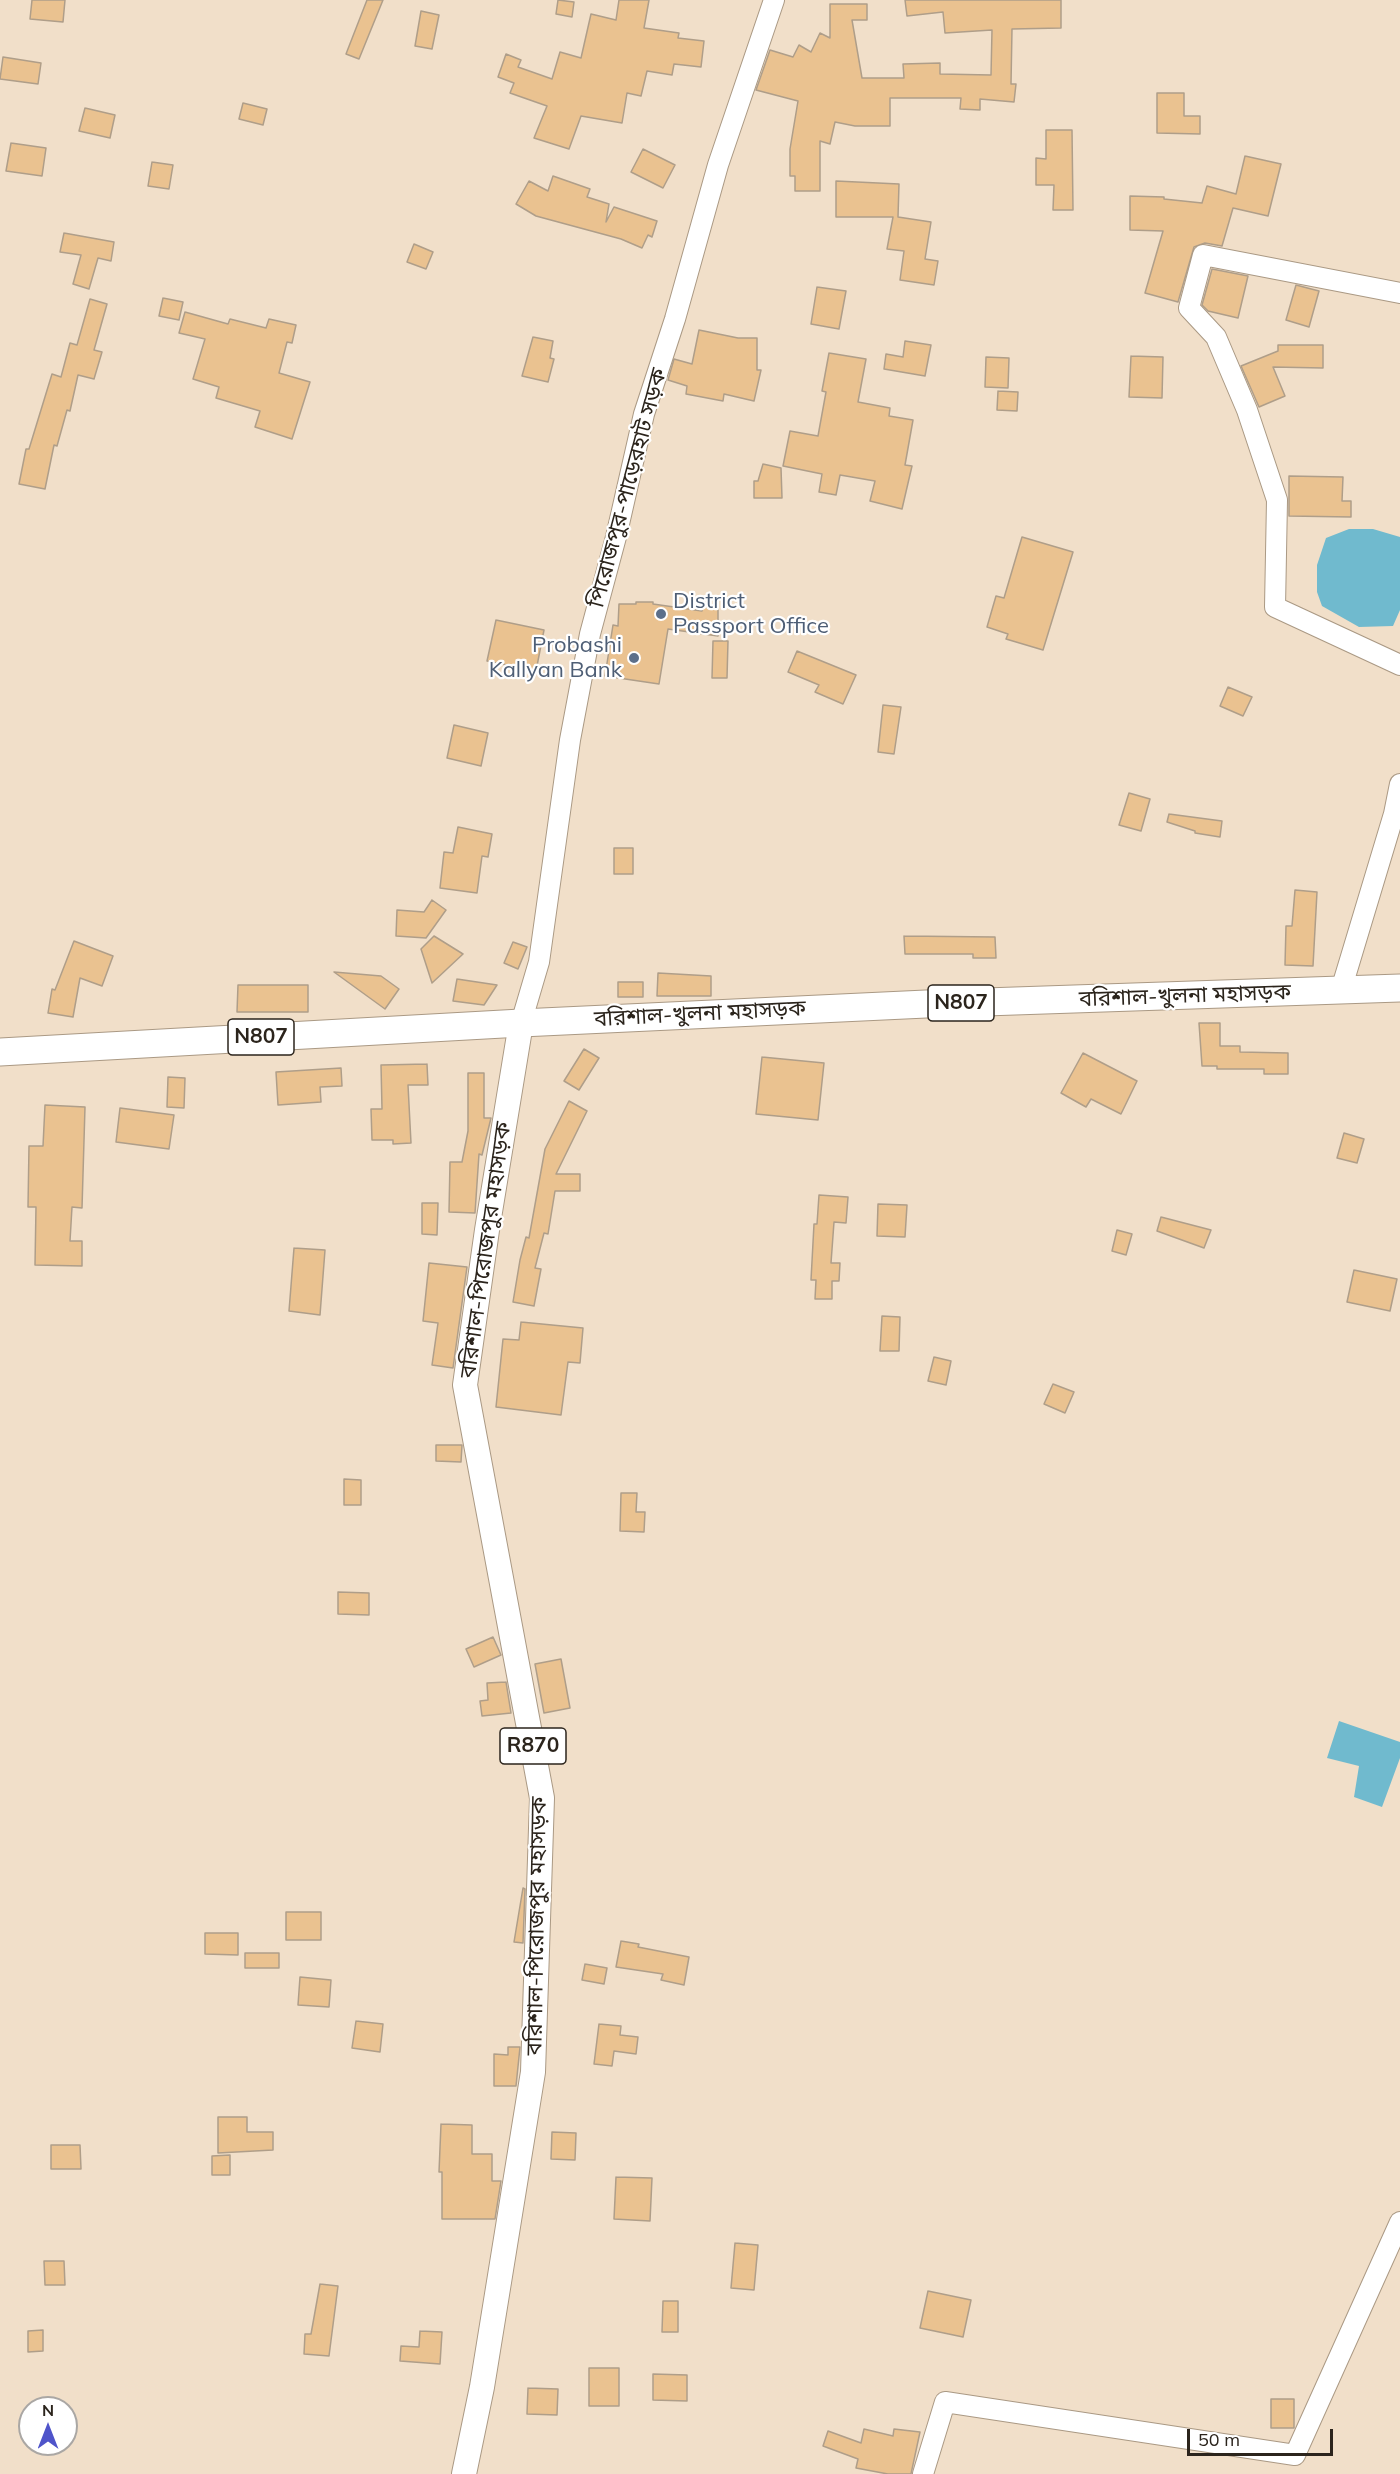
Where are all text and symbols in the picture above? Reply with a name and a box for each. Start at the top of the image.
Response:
street label: পিরোজপুর-পাড়েরহাট সড়ক [583,365,673,611]
place label: District Passport Office [673,588,829,640]
marker: District Passport Office [654,607,668,621]
place label: Probashi Kallyan Bank [489,632,622,684]
marker: Probashi Kallyan Bank [627,651,641,665]
street label: বরিশাল-খুলনা মহাসড়ক [1079,979,1291,1013]
road number: N807 [928,985,994,1021]
street label: বরিশাল-খুলনা মহাসড়ক [593,995,807,1033]
road number: N807 [228,1019,294,1055]
street label: বরিশাল-পিরোজপুর মহাসড়ক [455,1120,517,1380]
road number: R870 [500,1728,566,1764]
street label: বরিশাল-পিরোজপুর মহাসড়ক [522,1796,552,2056]
north arrow [18,2396,78,2456]
text: N [42,2400,54,2420]
scale bar [1190,2417,1336,2455]
text: 50 m [1198,2428,1240,2451]

